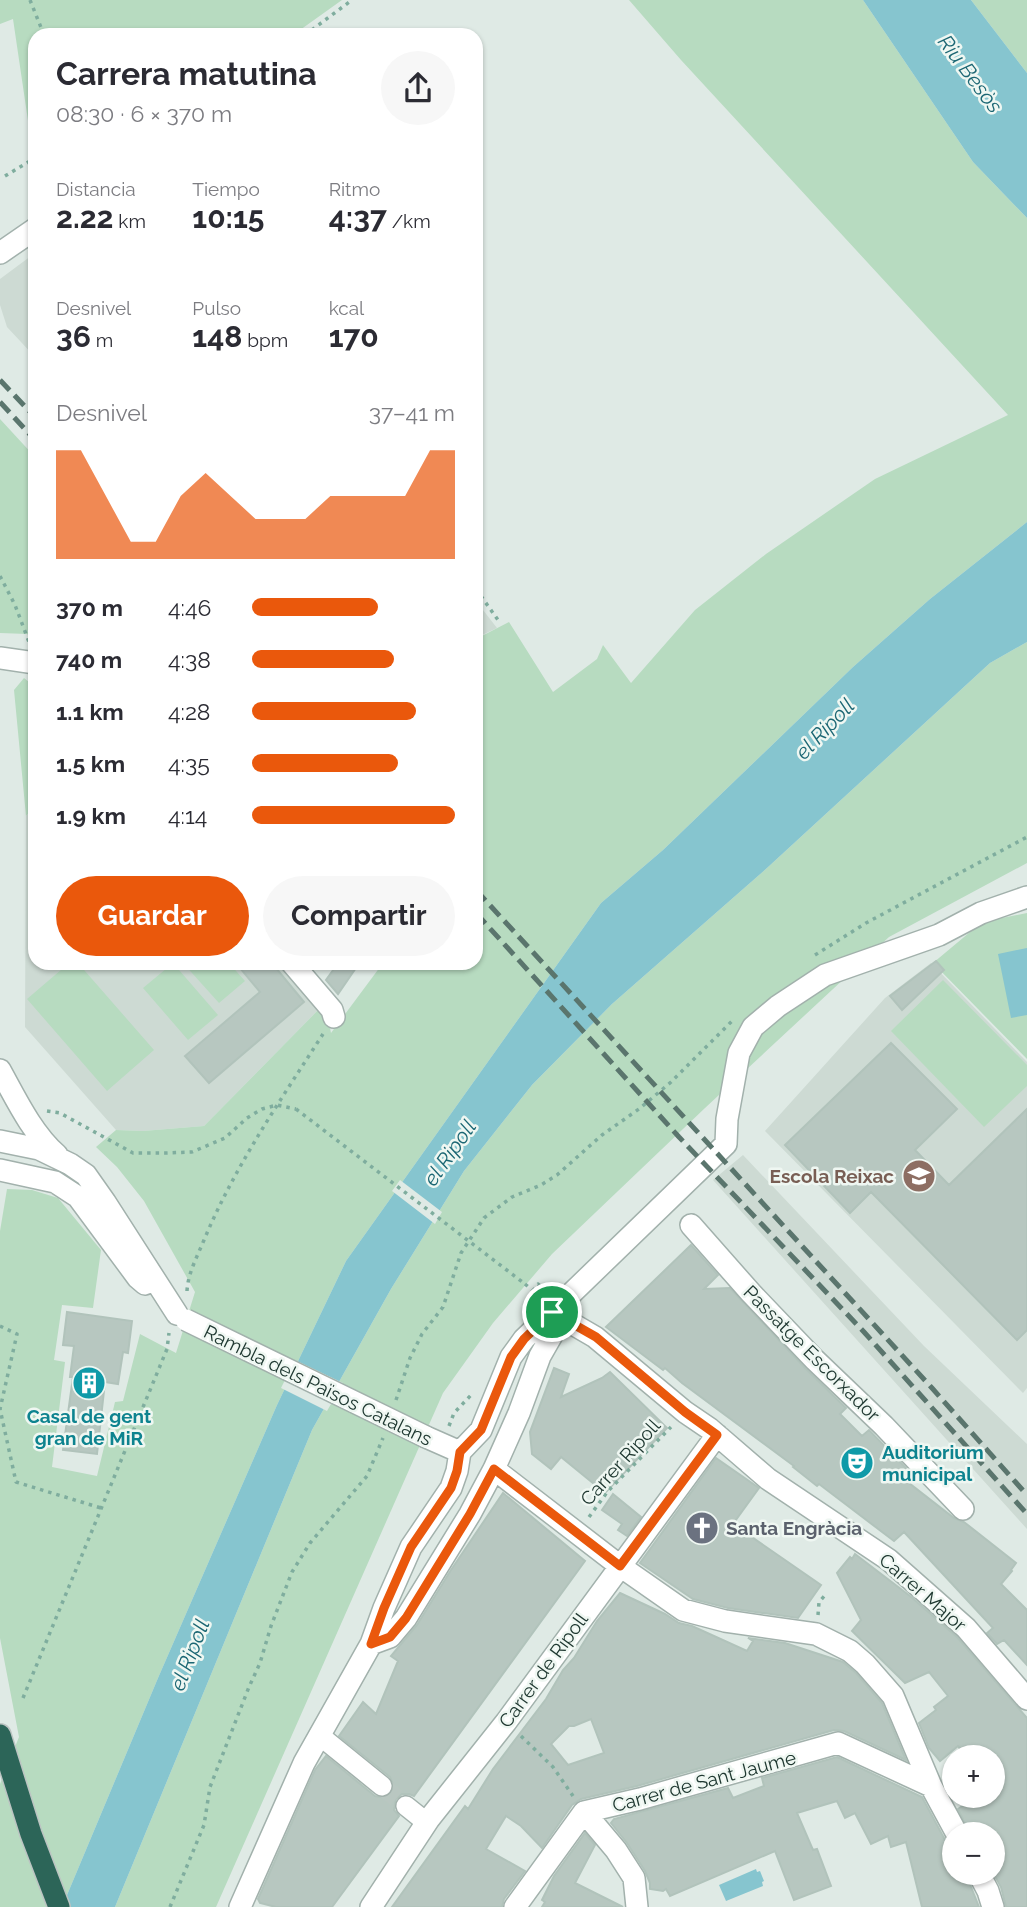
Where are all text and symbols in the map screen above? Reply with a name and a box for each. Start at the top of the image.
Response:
water label: Riu Besòs [933,30,1008,118]
button: share [381,51,455,125]
text: Carrera matutina [56,55,317,92]
text: 08:30 · 6 × 370 m [56,100,232,127]
text: Distancia [56,178,136,200]
text: Tiempo [192,178,260,200]
text: Ritmo [329,178,380,200]
text: 2.22 [56,200,114,235]
text: 10:15 [192,200,264,235]
text: 4:37 [329,200,387,235]
text: km [114,210,146,232]
text: /km [387,210,431,232]
text: Desnivel [56,297,131,319]
text: Pulso [192,297,241,319]
text: kcal [329,297,364,319]
text: 36 [56,319,91,354]
text: 148 [192,319,242,354]
text: 170 [329,319,379,354]
text: m [91,329,113,351]
text: bpm [242,329,288,351]
text: Desnivel [56,399,147,426]
text: 37–41 m [369,399,455,426]
text: 370 m [56,594,123,621]
text: 4:46 [168,594,211,621]
text: 740 m [56,646,122,673]
text: 4:38 [168,646,211,673]
water label: el Ripoll [790,693,860,764]
text: 1.1 km [56,698,124,725]
text: 4:28 [168,698,211,725]
text: 1.5 km [56,750,125,777]
text: 4:35 [168,750,210,777]
text: 1.9 km [56,802,126,829]
text: 4:14 [168,802,207,829]
button: Guardar [56,876,249,956]
button: Compartir [263,876,455,956]
water label: el Ripoll [418,1115,481,1190]
school or university icon: Escola Reixac [900,1157,938,1195]
place label: Escola Reixac [770,1165,894,1187]
street label: Passatge Escorxador [739,1280,885,1426]
pin [522,1282,582,1342]
icon: arrive [533,1293,571,1331]
street label: Rambla dels Països Catalans [200,1320,436,1450]
building icon: Casal de gent gran de MiR [70,1364,108,1402]
place label: Casal de gent gran de MiR [27,1405,152,1449]
street label: Carrer Ripoll [576,1414,665,1510]
place label: Auditorium municipal [882,1441,984,1485]
theatre icon: Auditorium municipal [838,1444,876,1482]
church icon: Santa Engràcia [683,1509,721,1547]
place label: Santa Engràcia [726,1517,862,1539]
street label: Carrer Major [875,1548,971,1636]
street label: Carrer de Ripoll [494,1608,592,1732]
water label: el Ripoll [165,1616,215,1694]
map controls [942,1745,1005,1885]
button: + [942,1745,1005,1808]
street label: Carrer de Sant Jaume [610,1746,798,1816]
button: − [942,1822,1005,1885]

